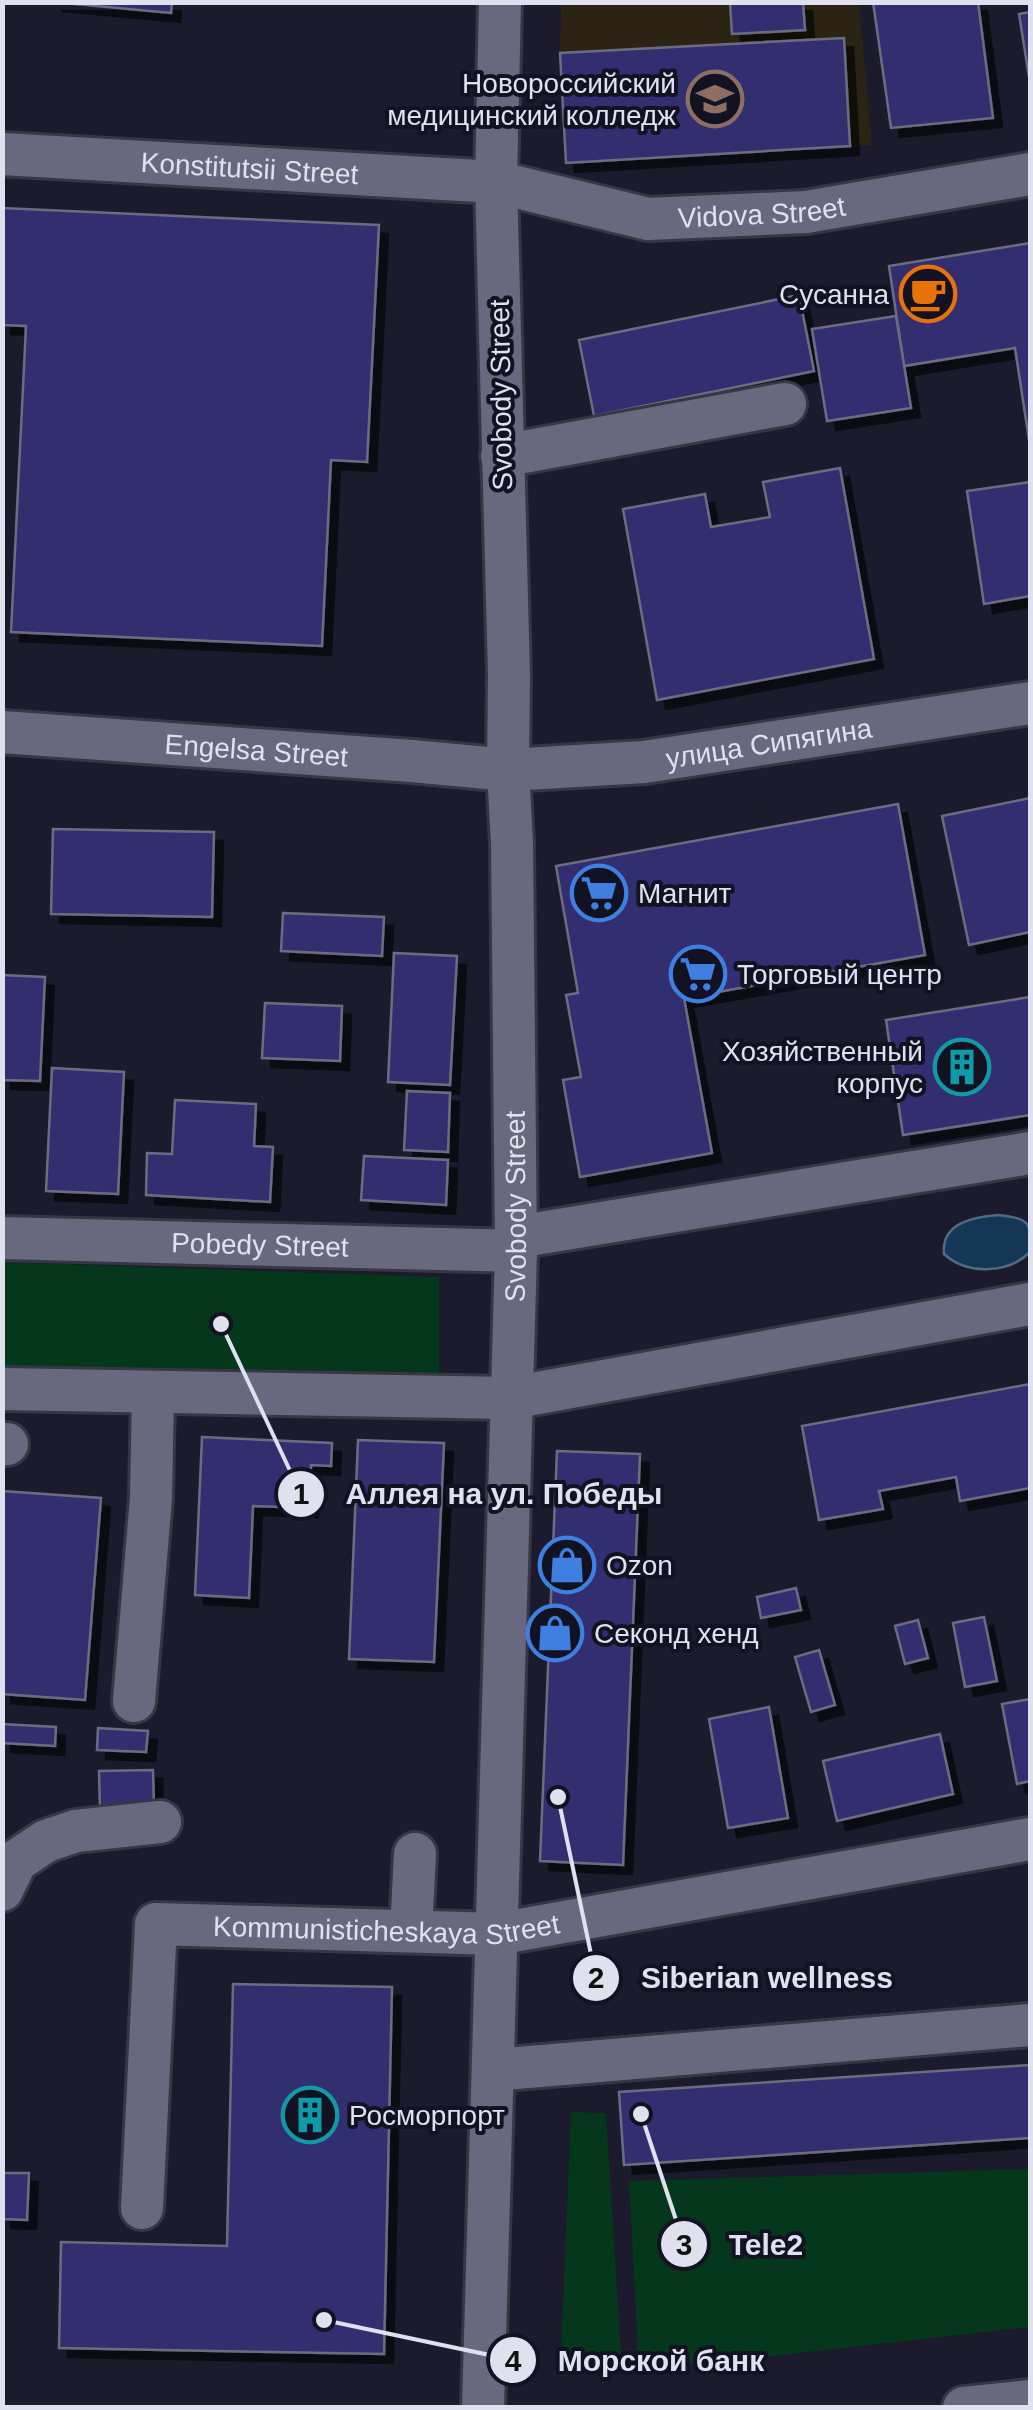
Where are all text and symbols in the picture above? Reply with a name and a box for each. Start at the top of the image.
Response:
place label: Новороссийский медицинский колледж [387,68,676,131]
school or university icon: Новороссийский медицинский колледж [685,69,745,129]
street label: Konstitutsii Street [140,146,360,190]
street label: Vidova Street [677,190,848,233]
cafe icon: Сусанна [898,264,958,324]
place label: Сусанна [779,279,889,310]
street label: Svobody Street [484,299,518,491]
street label: улица Сипягина [664,712,874,774]
street label: Engelsa Street [164,728,349,772]
supermarket icon: Магнит [569,863,629,923]
place label: Магнит [638,878,732,909]
supermarket icon: Торговый центр [668,944,728,1004]
place label: Торговый центр [737,959,942,990]
place label: Хозяйственный корпус [722,1036,923,1099]
building icon: Хозяйственный корпус [932,1037,992,1097]
street label: Svobody Street [499,1110,532,1303]
street label: Pobedy Street [171,1227,349,1262]
callout: Аллея на ул. Победы [276,1464,683,1524]
text: 1 [293,1477,309,1510]
text: Аллея на ул. Победы [346,1477,662,1510]
shop icon: Ozon [537,1535,597,1595]
place label: Ozon [606,1550,673,1581]
shop icon: Секонд хенд [525,1603,585,1663]
place label: Секонд хенд [594,1618,759,1649]
street label: Kommunisticheskaya Street [213,1908,562,1950]
callout: Siberian wellness [571,1948,912,2008]
text: 2 [588,1961,604,1994]
text: Siberian wellness [641,1961,893,1994]
building icon: Росморпорт [280,2085,340,2145]
place label: Росморпорт [349,2100,505,2131]
callout: Tele2 [659,2214,823,2274]
text: 3 [676,2228,692,2261]
text: Tele2 [729,2228,803,2261]
callout: Морской банк [488,2330,784,2390]
text: 4 [505,2344,522,2377]
text: Морской банк [558,2344,765,2377]

